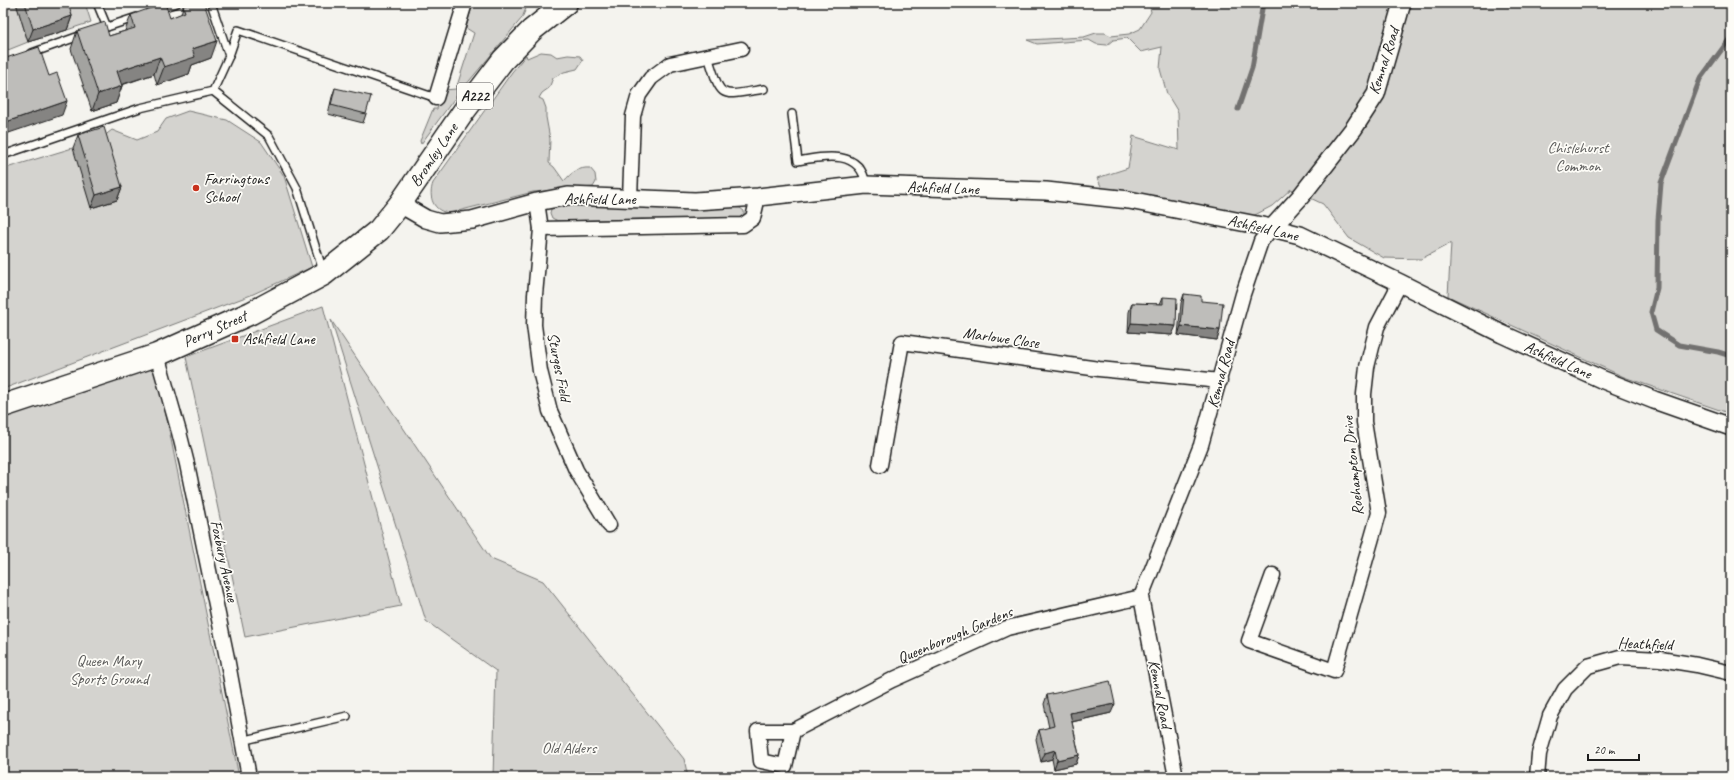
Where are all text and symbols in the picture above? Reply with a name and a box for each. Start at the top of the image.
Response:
street label: Kemnal Road [1364,23,1405,97]
road number: A222 [457,83,493,109]
street label: Bromley Lane [405,118,464,191]
park label: Chislehurst Common [1547,138,1610,176]
place label: Farringtons School [204,169,270,207]
street label: Ashfield Lane [907,177,981,199]
marker: Farringtons School [191,183,201,193]
street label: Ashfield Lane [564,189,638,209]
street label: Ashfield Lane [1226,210,1302,246]
street label: Perry Street [180,305,252,352]
street label: Marlowe Close [962,323,1042,353]
place label: Ashfield Lane [243,329,316,349]
street label: Sturges Field [543,331,576,406]
marker: Ashfield Lane [230,334,240,344]
street label: Kemnal Road [1202,335,1240,410]
street label: Ashfield Lane [1521,336,1596,384]
street label: Roehampton Drive [1338,414,1368,517]
street label: Foxbury Avenue [206,518,243,605]
street label: Queenborough Gardens [894,601,1017,668]
street label: Heathfield [1617,633,1675,655]
park label: Queen Mary Sports Ground [70,651,151,689]
street label: Kemnal Road [1144,658,1177,732]
scale bar [1588,736,1639,762]
park label: Old Alders [542,738,598,758]
text: 20 m [1594,742,1616,758]

